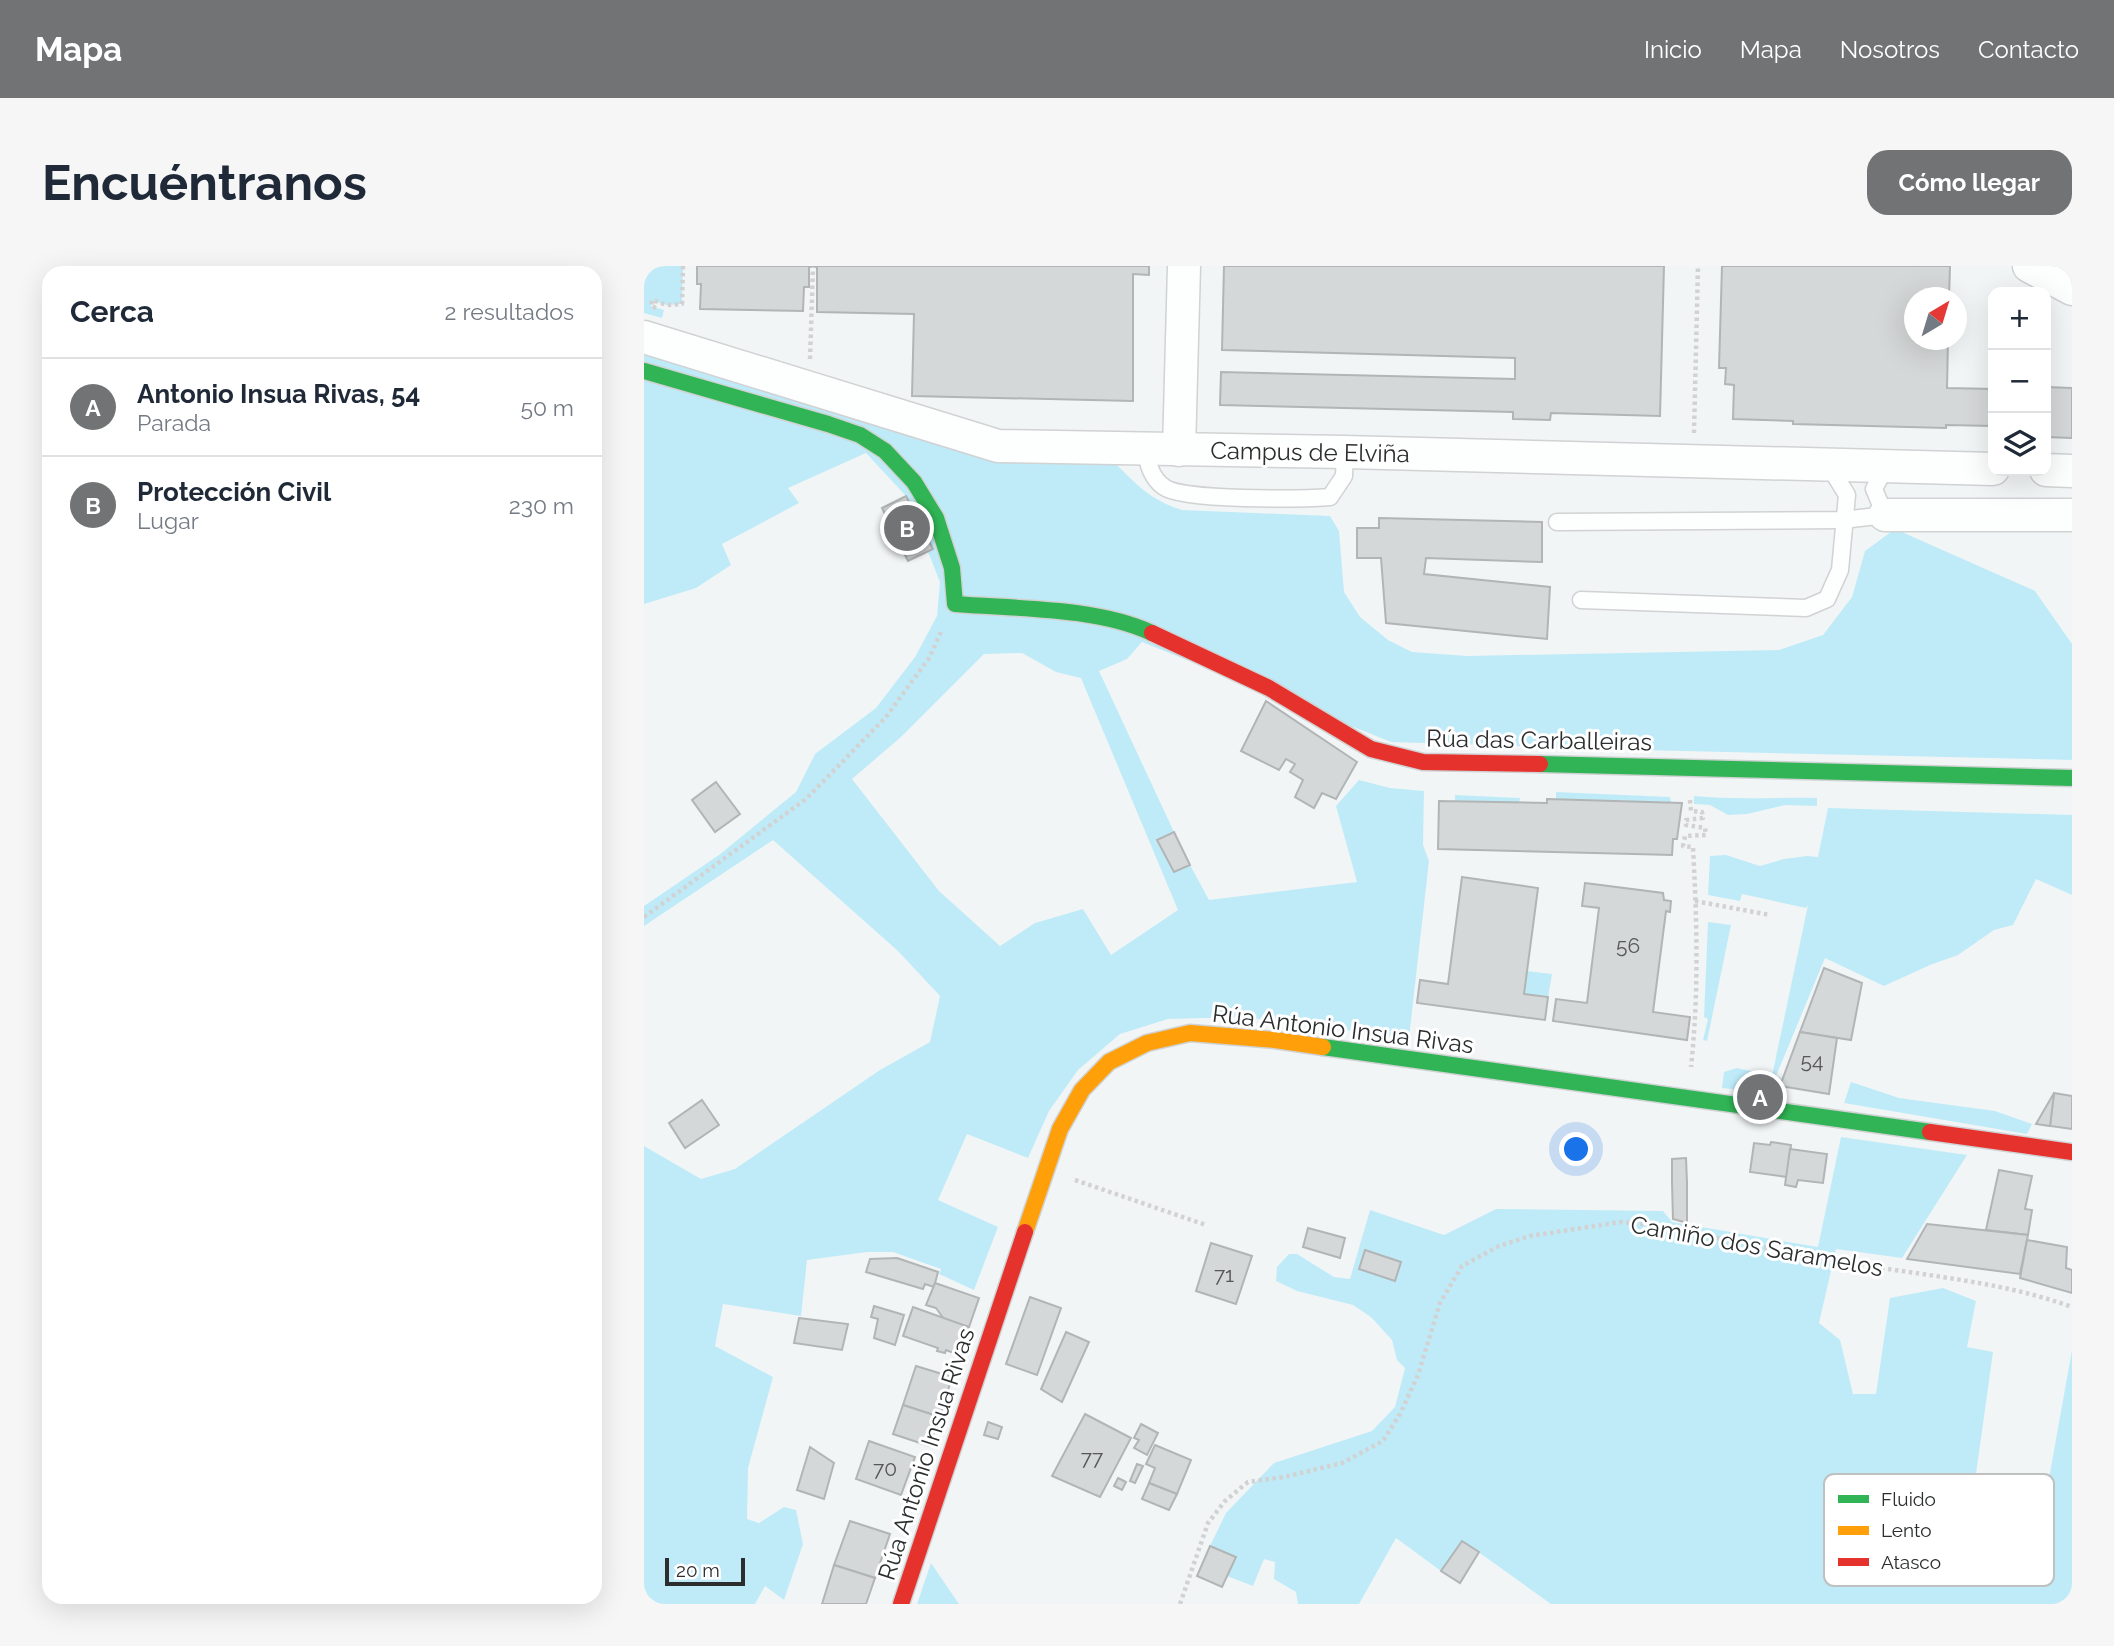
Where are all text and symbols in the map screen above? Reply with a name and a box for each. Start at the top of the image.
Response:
text: Mapa [35,30,122,69]
text: Inicio [1644,35,1702,64]
text: Mapa [1740,35,1802,64]
text: Nosotros [1840,35,1940,64]
text: Contacto [1978,35,2079,64]
button: Cómo llegar [1867,150,2072,215]
text: Encuéntranos [42,154,367,211]
north arrow [1904,287,1967,350]
map controls [1988,287,2051,476]
button: + [1988,287,2051,350]
text: Cerca [70,294,154,329]
text: 2 resultados [445,298,574,325]
button: − [1988,350,2051,413]
text: Antonio Insua Rivas, 54 [137,379,420,409]
text: A [85,394,101,421]
text: 50 m [520,394,574,421]
text: Parada [137,409,211,436]
button: layers [1988,413,2051,476]
street label: Campus de Elviña [1210,436,1410,468]
text: Protección Civil [137,477,331,507]
text: B [85,492,101,519]
text: 230 m [509,492,574,519]
pin: B [884,502,930,554]
text: Lugar [137,507,199,534]
street label: Rúa das Carballeiras [1426,724,1652,756]
house number: 56 [1616,933,1640,958]
street label: Rúa Antonio Insua Rivas [1211,999,1475,1059]
house number: 54 [1801,1048,1823,1073]
pin: A [1737,1071,1783,1123]
your location [1559,1132,1593,1166]
street label: Camiño dos Saramelos [1629,1210,1885,1282]
house number: 71 [1214,1262,1234,1287]
street label: Rúa Antonio Insua Rivas [872,1324,980,1584]
house number: 77 [1081,1445,1104,1470]
house number: 70 [873,1456,897,1481]
legend [1824,1474,2054,1586]
text: Fluido [1881,1488,1936,1510]
text: Lento [1881,1519,1932,1541]
text: Atasco [1881,1551,1941,1573]
scale bar [665,1555,746,1587]
text: 20 m [676,1559,720,1581]

